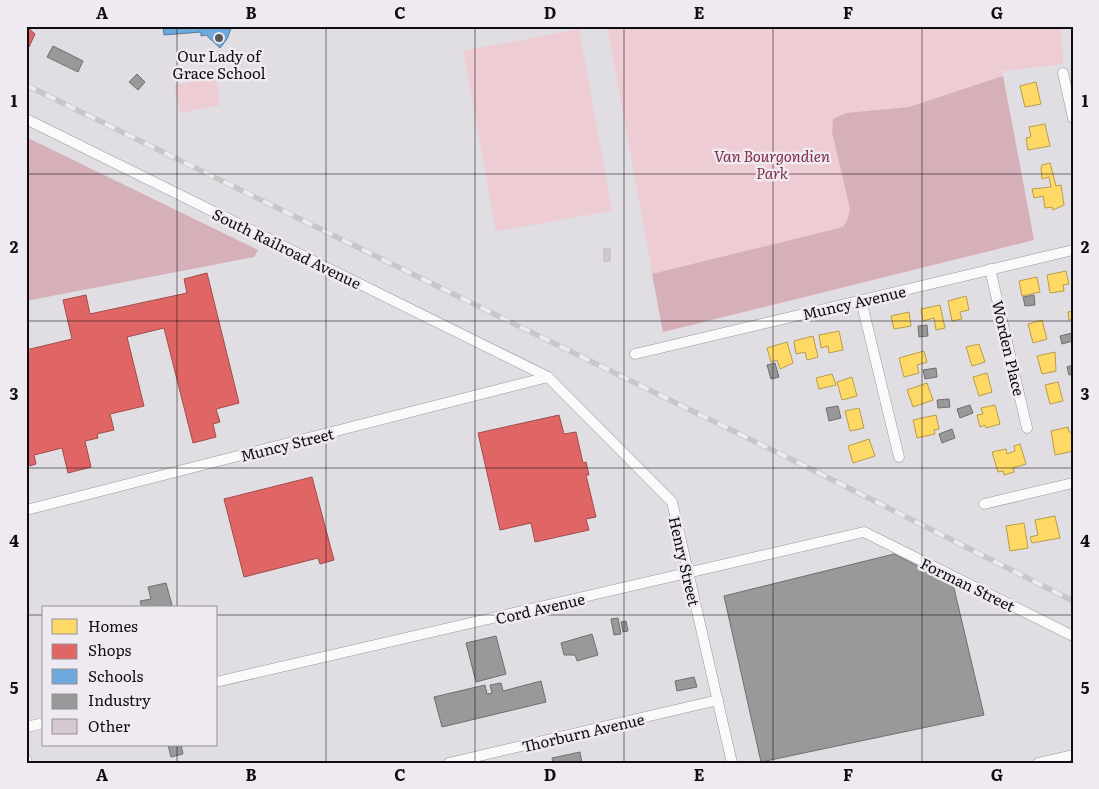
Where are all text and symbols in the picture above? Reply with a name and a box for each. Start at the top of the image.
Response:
text: A [96,0,108,24]
text: B [245,0,257,24]
text: C [394,0,406,24]
text: D [544,0,556,24]
text: E [694,0,705,24]
text: F [843,0,853,24]
text: G [991,0,1003,24]
marker: Our Lady of Grace School [213,32,225,44]
place label: Our Lady of Grace School [172,44,266,84]
text: 1 [11,88,18,112]
text: 1 [1082,88,1089,112]
park label: Van Bourgondien Park [714,144,830,184]
street label: South Railroad Avenue [209,202,365,294]
text: 2 [10,234,19,258]
text: 2 [1081,234,1090,258]
street label: Muncy Avenue [800,279,908,325]
street label: Worden Place [987,298,1031,398]
text: 3 [10,381,19,405]
text: 3 [1081,381,1090,405]
street label: Muncy Street [238,421,336,467]
street label: Henry Street [664,514,706,608]
text: 4 [9,528,19,552]
text: 4 [1080,528,1090,552]
street label: Forman Street [917,551,1019,617]
street label: Cord Avenue [493,587,587,629]
legend [42,606,218,746]
text: Homes [88,614,138,637]
text: Shops [88,638,131,661]
text: Schools [88,664,144,687]
text: 5 [10,675,19,699]
text: 5 [1081,675,1090,699]
text: Industry [88,688,151,711]
street label: Thorburn Avenue [519,707,647,757]
text: Other [88,714,130,737]
text: A [96,762,108,786]
text: B [245,762,257,786]
text: C [394,762,406,786]
text: D [544,762,556,786]
text: E [694,762,705,786]
text: F [843,762,853,786]
text: G [991,762,1003,786]

